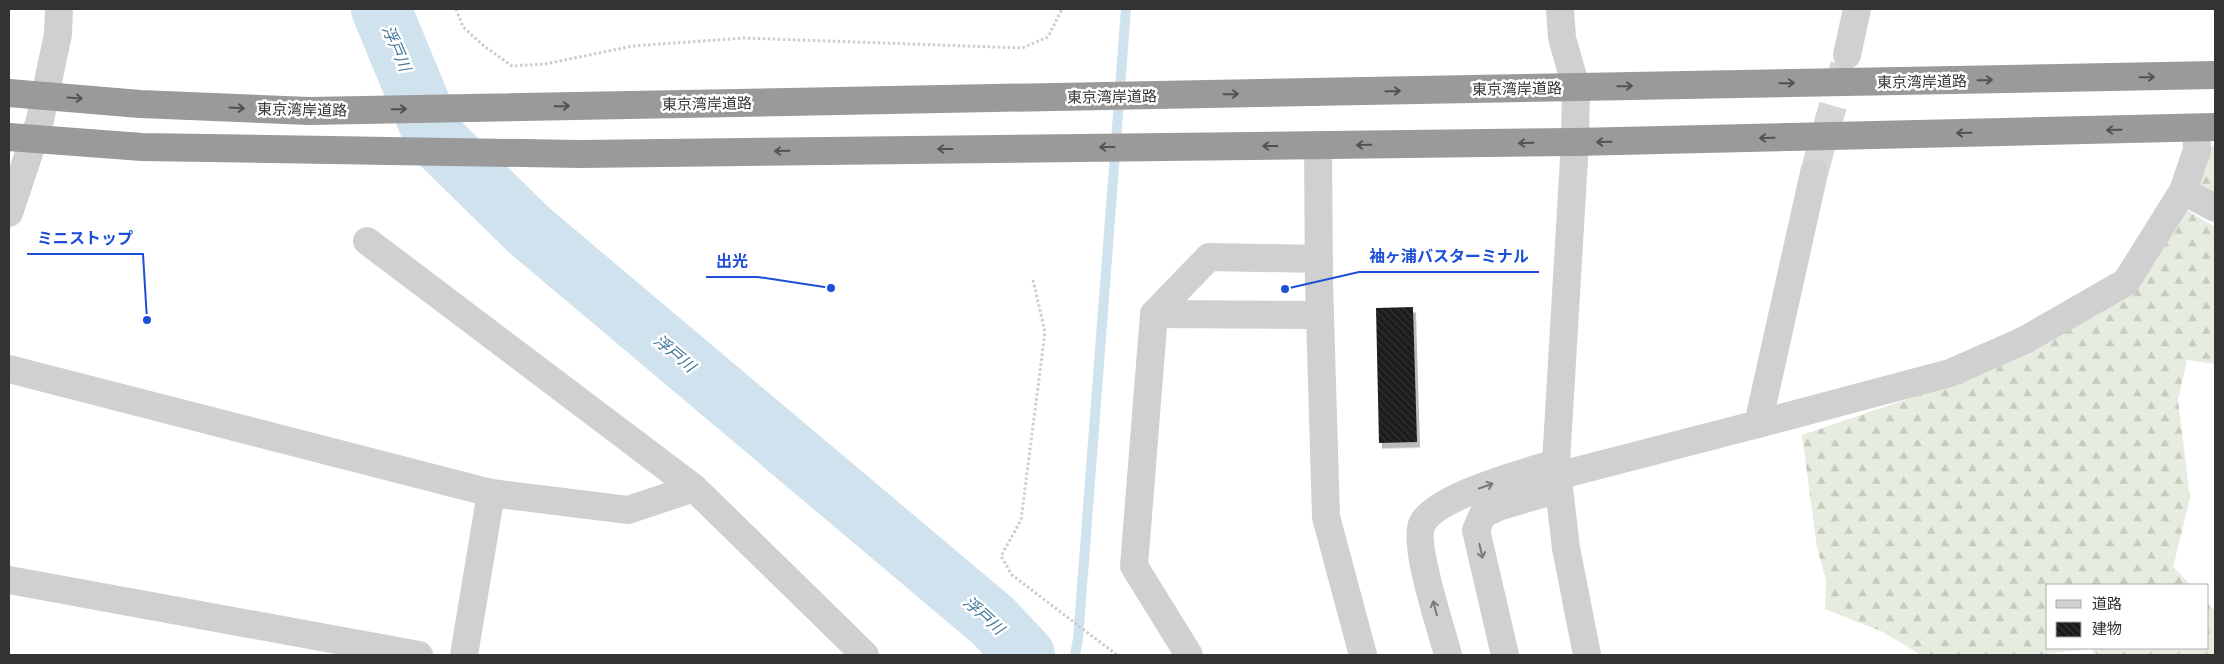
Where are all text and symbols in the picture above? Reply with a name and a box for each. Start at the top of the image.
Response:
water label: 浮戸川 [377,22,417,76]
street label: 東京湾岸道路 [1877,70,1967,92]
one-way arrow [2138,72,2155,82]
one-way arrow [1976,75,1992,85]
street label: 東京湾岸道路 [1472,77,1562,99]
one-way arrow [1779,79,1795,88]
one-way arrow [1616,82,1632,91]
street label: 東京湾岸道路 [1067,85,1157,107]
one-way arrow [1385,86,1401,95]
one-way arrow [1223,89,1239,98]
street label: 東京湾岸道路 [662,92,752,114]
one-way arrow [67,94,83,103]
street label: 東京湾岸道路 [257,98,347,120]
one-way arrow [554,101,570,111]
one-way arrow [228,103,245,113]
one-way arrow [391,105,407,114]
one-way arrow [2106,125,2122,134]
one-way arrow [1957,128,1973,138]
one-way arrow [1759,133,1775,142]
one-way arrow [1597,137,1613,146]
one-way arrow [1518,138,1534,148]
one-way arrow [1356,140,1372,150]
one-way arrow [1262,141,1278,151]
one-way arrow [1099,142,1116,152]
one-way arrow [937,144,953,154]
one-way arrow [774,146,790,155]
callout: ミニストップ [27,223,143,254]
text: ミニストップ [37,227,133,249]
callout: 袖ヶ浦バスターミナル [1359,241,1539,272]
text: 袖ヶ浦バスターミナル [1369,245,1529,267]
callout: 出光 [706,246,758,277]
text: 出光 [716,250,748,272]
water label: 浮戸川 [650,329,702,378]
one-way arrow [1478,481,1494,491]
one-way arrow [1477,542,1486,558]
legend [2046,584,2209,649]
water label: 浮戸川 [959,591,1011,641]
text: 道路 [2092,593,2122,613]
one-way arrow [1430,601,1440,617]
text: 建物 [2092,618,2122,638]

